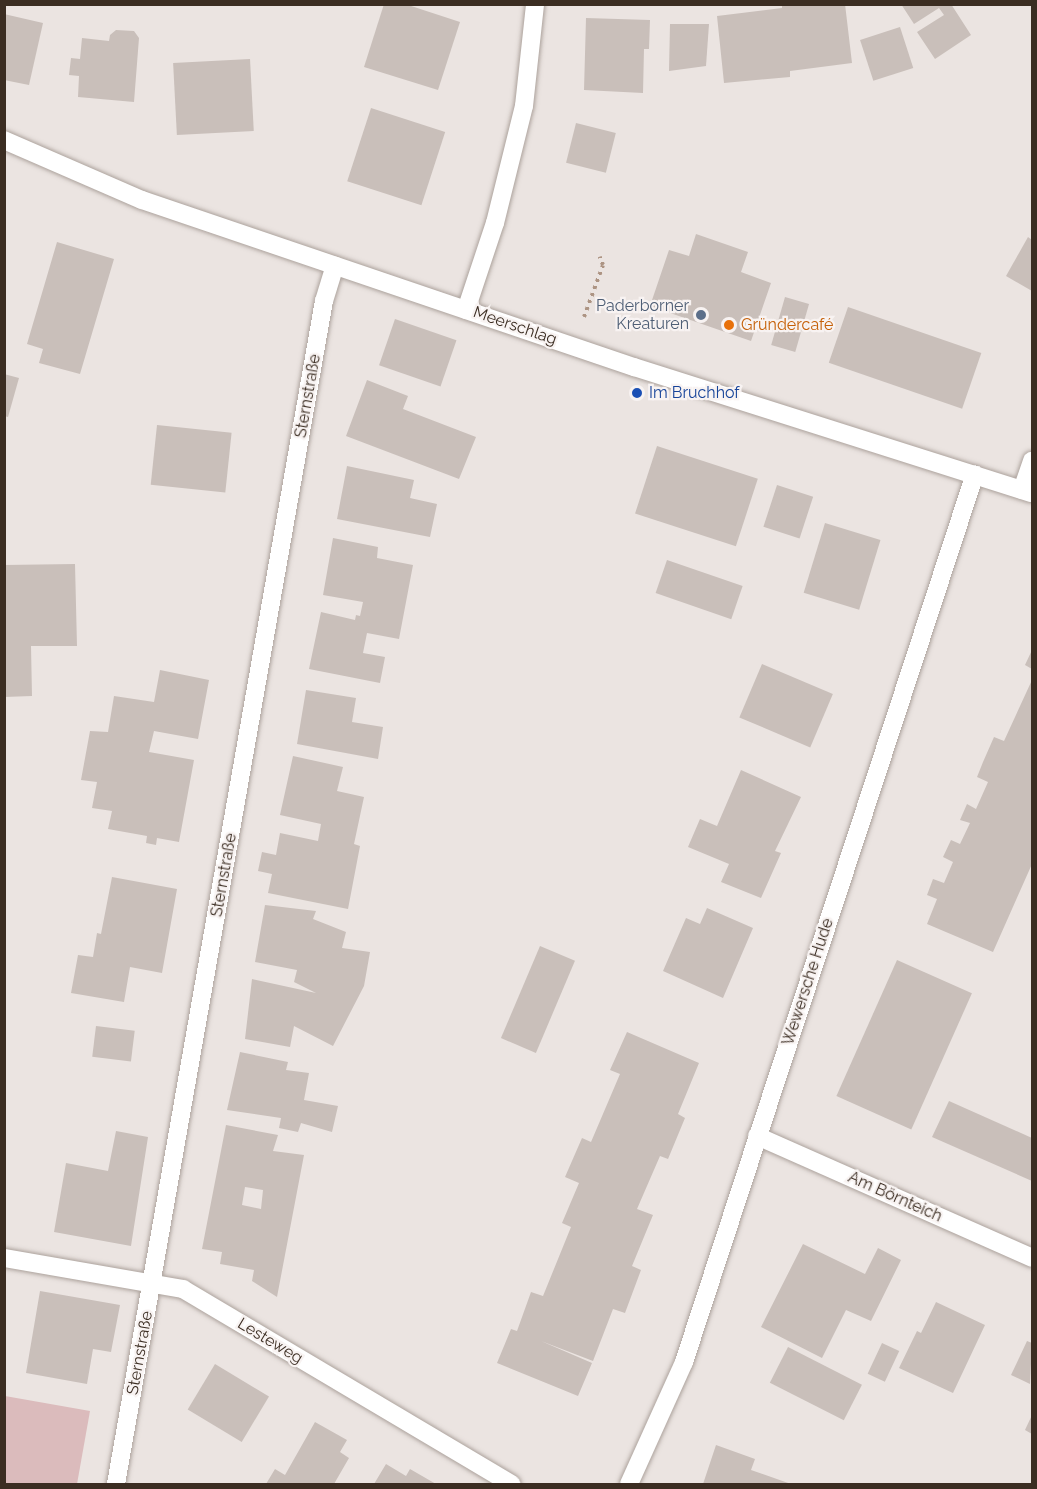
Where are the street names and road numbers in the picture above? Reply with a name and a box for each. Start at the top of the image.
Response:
street label: Meerschlag [471,303,559,349]
street label: Sternstraße [291,353,325,439]
street label: Sternstraße [207,832,241,918]
street label: Wewersche Hude [778,916,838,1048]
street label: Am Börnteich [845,1168,945,1226]
street label: Sternstraße [123,1310,157,1396]
street label: Lesteweg [234,1314,306,1368]

